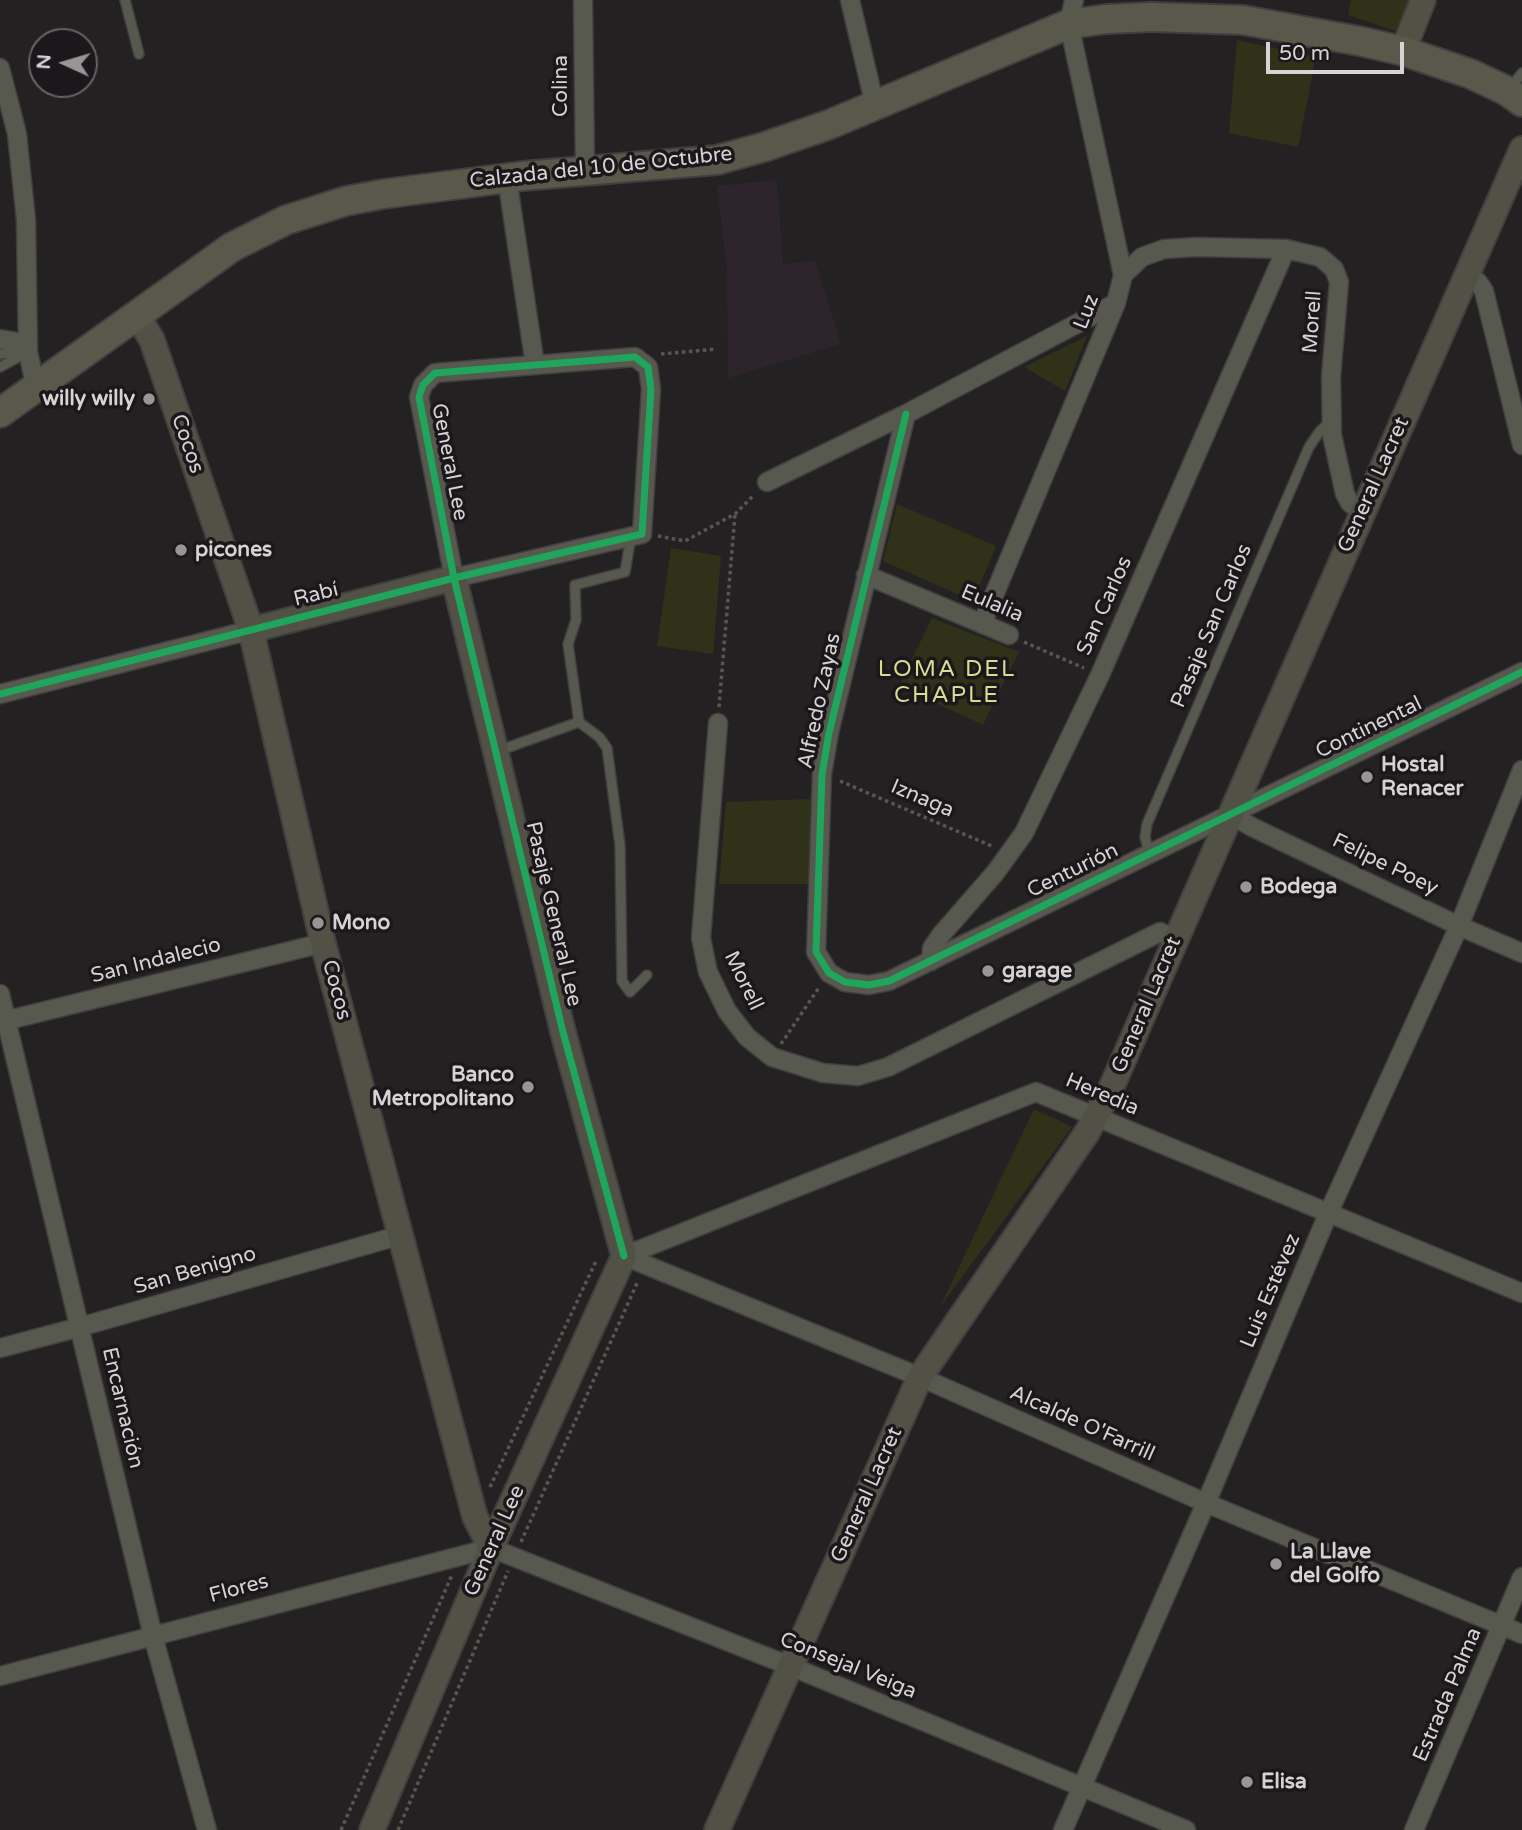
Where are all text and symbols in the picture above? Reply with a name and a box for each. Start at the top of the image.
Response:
north arrow [28,28,98,98]
scale bar [1270,28,1408,72]
text: 50 m [1279,41,1330,66]
text: N [33,53,56,70]
street label: Colina [548,55,574,117]
street label: Calzada del 10 de Octubre [468,142,734,194]
street label: Morell [1298,290,1328,354]
street label: Luz [1069,291,1105,333]
place label: willy willy [42,386,135,412]
marker: willy willy [141,391,157,407]
street label: General Lee [425,401,473,523]
street label: Cocos [165,411,209,477]
street label: General Lacret [1333,413,1415,557]
place label: picones [195,537,272,563]
street label: Pasaje San Carlos [1166,540,1258,712]
marker: picones [173,542,189,558]
street label: San Carlos [1072,553,1138,659]
street label: Rabí [291,577,341,613]
street label: Eulalia [957,580,1027,628]
street label: Alfredo Zayas [793,631,847,771]
district label: LOMA DEL CHAPLE [879,656,1015,710]
street label: Continental [1312,691,1426,765]
place label: Hostal Renacer [1381,752,1463,802]
marker: Hostal Renacer [1359,769,1375,785]
street label: Iznaga [887,774,957,824]
street label: Pasaje General Lee [519,819,587,1009]
street label: Felipe Poey [1328,829,1442,901]
street label: Centurión [1023,838,1123,904]
place label: Bodega [1260,874,1337,900]
marker: Bodega [1238,879,1254,895]
place label: Mono [332,910,390,936]
marker: Mono [310,915,326,931]
street label: San Indalecio [88,933,224,989]
street label: General Lacret [1107,933,1187,1077]
street label: Morell [718,947,768,1015]
street label: Cocos [316,957,356,1023]
place label: garage [1002,958,1072,984]
marker: garage [980,963,996,979]
place label: Banco Metropolitano [372,1062,514,1112]
street label: Heredia [1061,1068,1143,1122]
marker: Banco Metropolitano [520,1079,536,1095]
street label: Luis Estévez [1236,1230,1306,1352]
street label: San Benigno [131,1242,259,1300]
street label: Encarnación [96,1345,148,1471]
street label: Alcalde O'Farrill [1006,1381,1158,1467]
street label: General Lacret [826,1423,908,1567]
street label: General Lee [459,1482,531,1600]
place label: La Llave del Golfo [1290,1539,1380,1589]
marker: La Llave del Golfo [1268,1556,1284,1572]
street label: Flores [207,1569,271,1609]
street label: Estrada Palma [1408,1624,1488,1766]
street label: Consejal Veiga [776,1627,920,1705]
place label: Elisa [1261,1769,1307,1795]
marker: Elisa [1239,1774,1255,1790]

